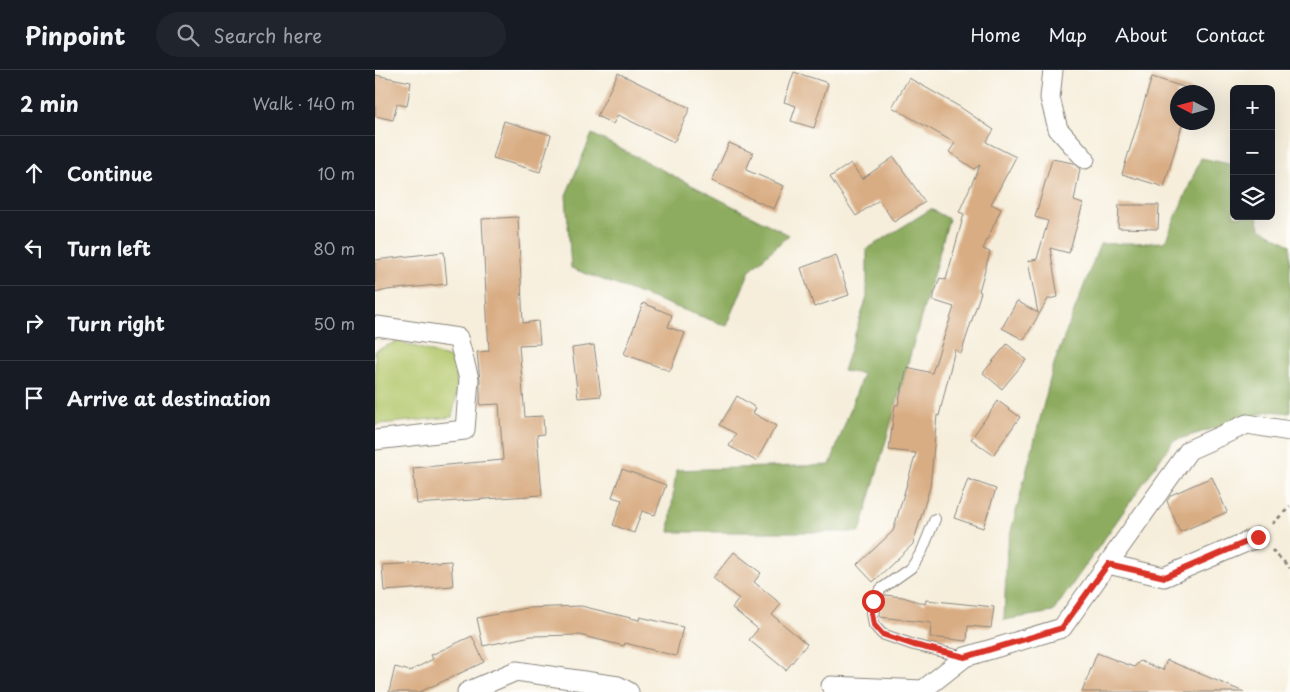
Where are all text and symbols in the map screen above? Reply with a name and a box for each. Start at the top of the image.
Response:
search box [156,12,506,57]
text: Pinpoint [25,17,126,53]
icon: search [174,21,202,49]
text: Search here [214,21,322,49]
text: Home [970,21,1020,48]
text: Map [1048,21,1087,48]
text: About [1115,21,1167,48]
text: Contact [1195,21,1265,48]
north arrow [1170,85,1215,130]
map controls [1230,85,1275,220]
button: + [1230,85,1275,130]
text: 2 min [20,87,79,119]
text: Walk · 140 m [253,91,355,115]
button: − [1230,130,1275,175]
icon: ahead [20,159,48,187]
text: Continue [67,159,153,187]
text: 10 m [318,161,355,185]
button: layers [1230,175,1275,220]
icon: left [20,234,48,262]
text: Turn left [67,234,151,262]
text: 80 m [313,236,355,260]
icon: right [20,309,48,337]
text: Turn right [67,309,165,337]
text: 50 m [314,311,355,335]
icon: arrive [20,384,48,412]
text: Arrive at destination [67,384,271,412]
route end [1247,526,1270,549]
route start [862,590,885,613]

